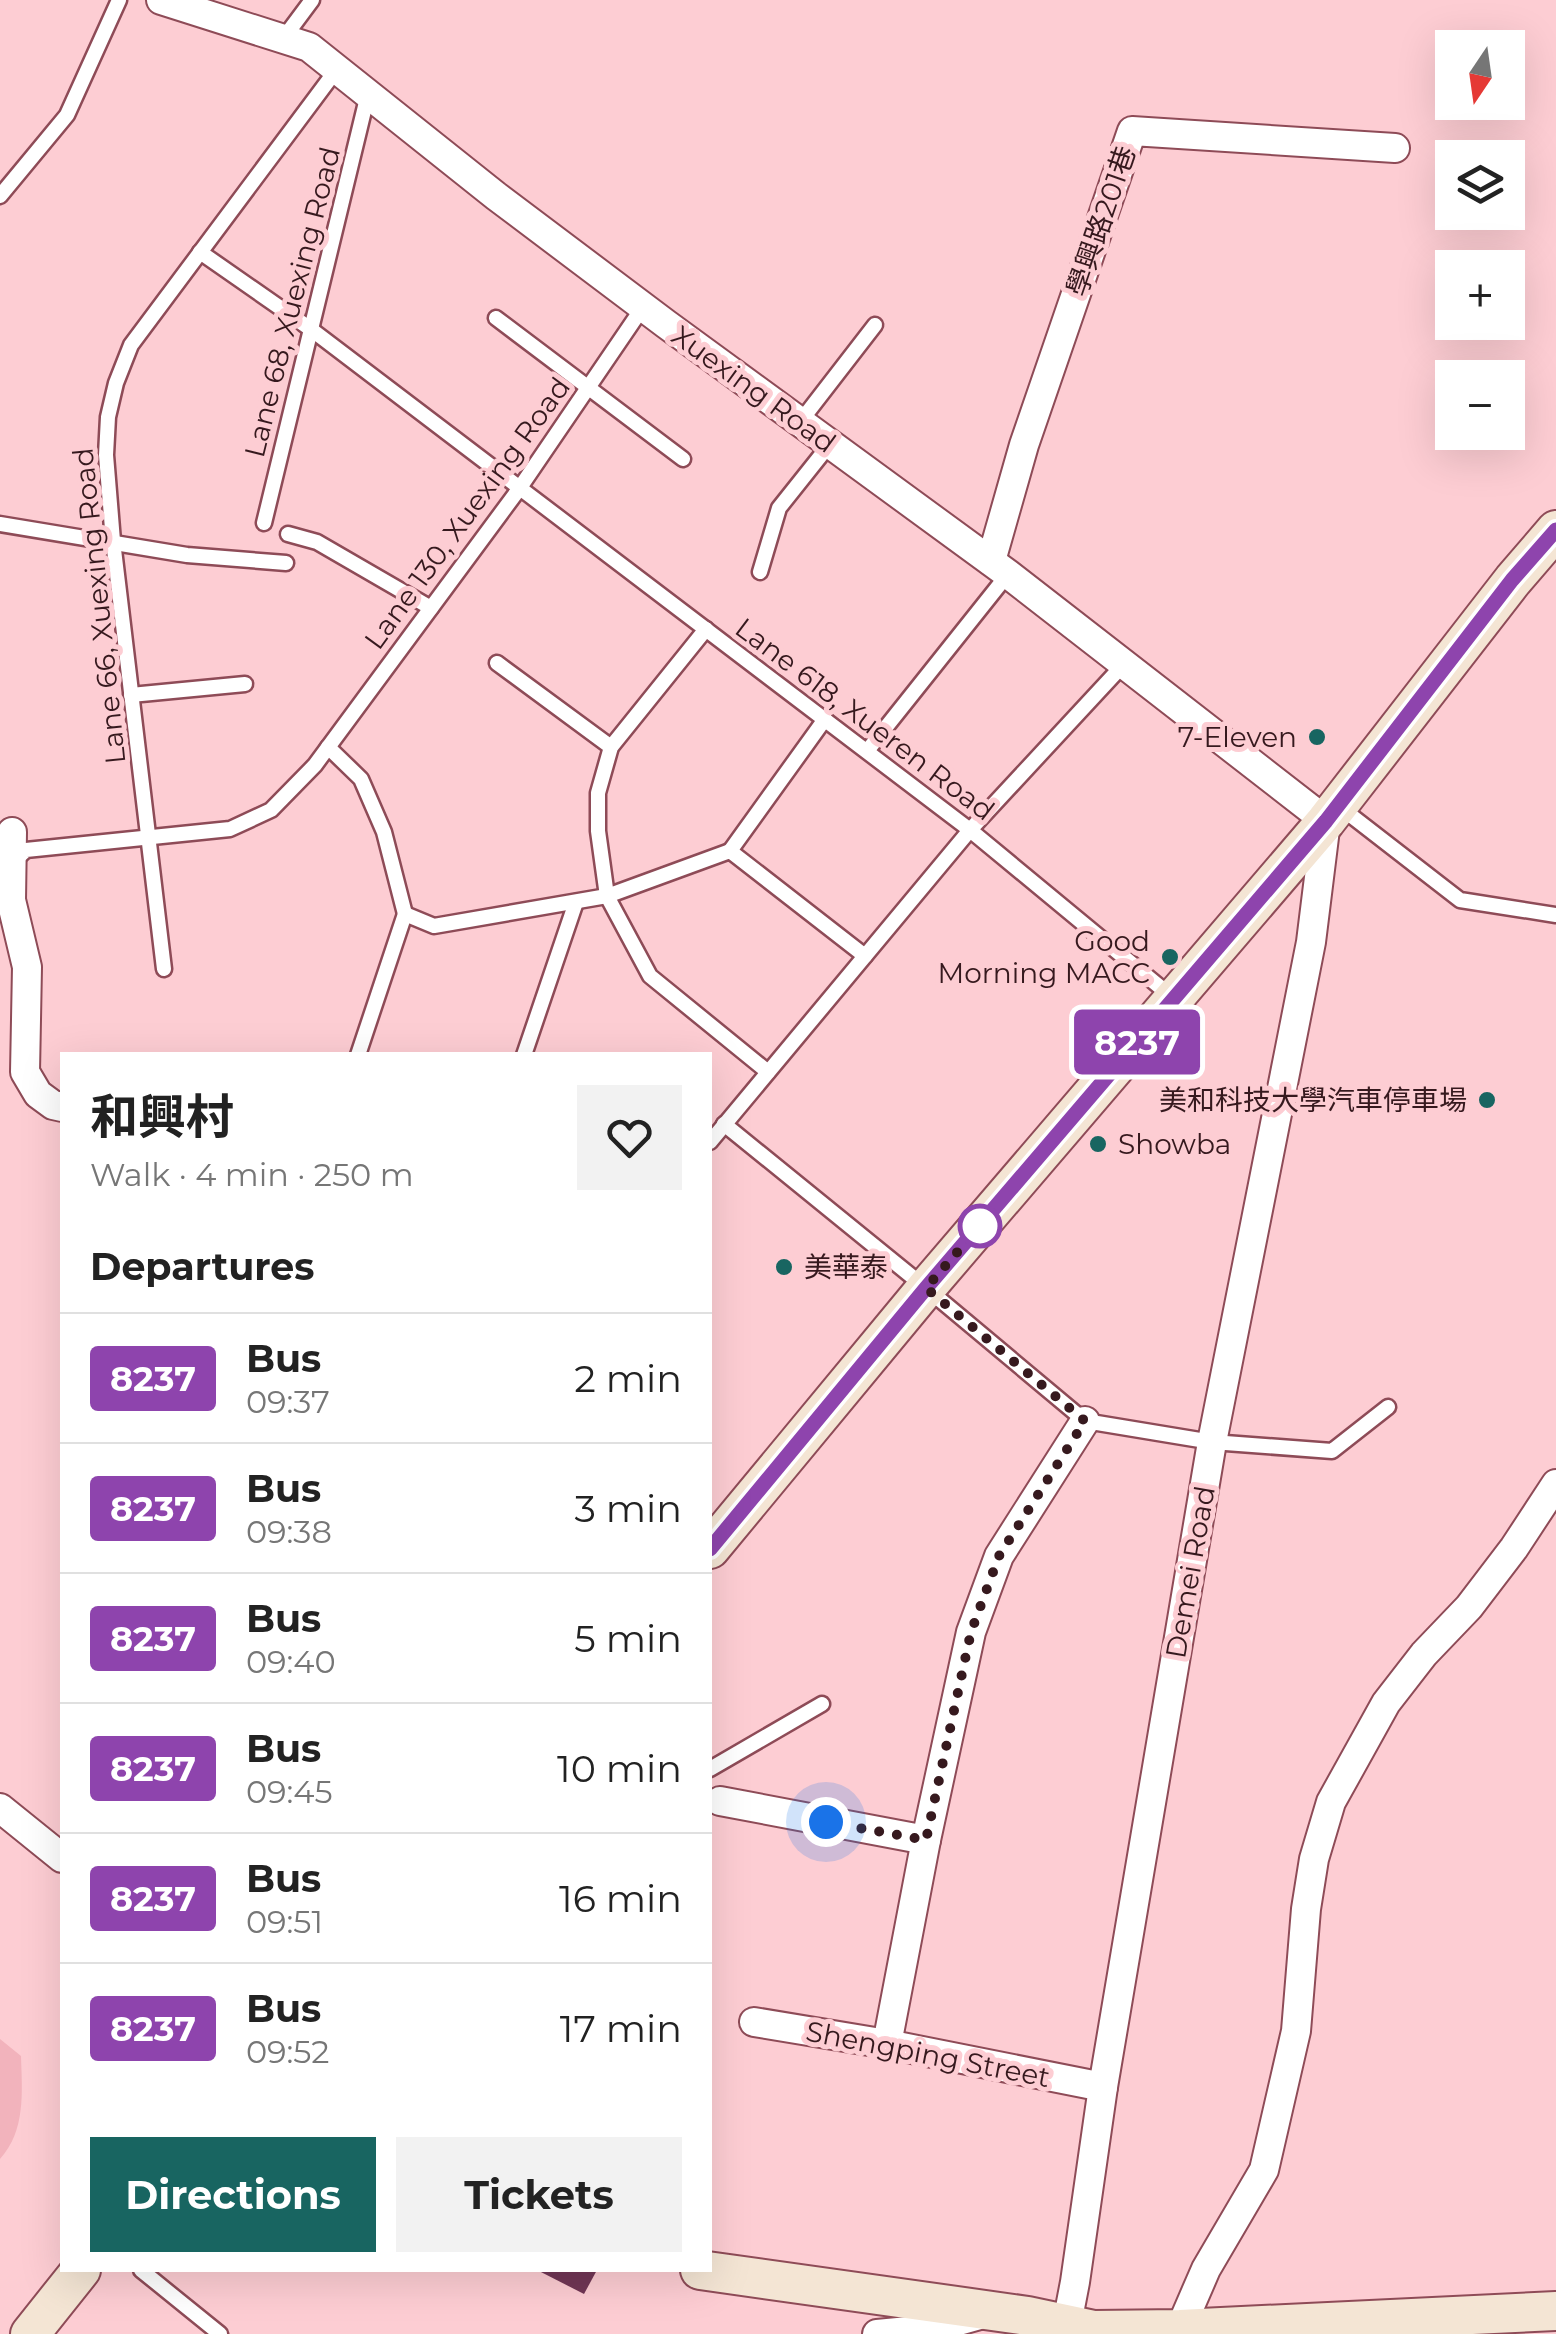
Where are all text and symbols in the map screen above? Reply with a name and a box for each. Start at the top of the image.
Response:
north arrow [1435,30,1525,120]
map controls [1435,30,1525,450]
button: layers [1435,140,1525,230]
street label: 學興路201巷 [1059,141,1143,301]
street label: Lane 68, Xuexing Road [237,143,347,461]
button: + [1435,250,1525,340]
street label: Xuexing Road [665,318,843,460]
button: − [1435,360,1525,450]
street label: Lane 130, Xuexing Road [357,370,577,656]
street label: Lane 66, Xuexing Road [65,446,133,766]
street label: Lane 618, Xueren Road [729,611,1001,827]
place label: 7-Eleven [1178,720,1297,754]
marker: 7-Eleven [1306,726,1328,748]
place label: Good Morning MACC [938,924,1150,990]
marker: Good Morning MACC [1159,946,1181,968]
line badge: 8237 [1067,1010,1207,1074]
text: 8237 [1094,1021,1180,1064]
place label: 美和科技大學汽車停車場 [1159,1083,1467,1117]
button: heart [577,1085,682,1190]
text: 和興村 [90,1088,234,1146]
marker: 美和科技大學汽車停車場 [1476,1089,1498,1111]
place label: Showba [1118,1127,1231,1161]
marker: Showba [1087,1133,1109,1155]
text: Walk · 4 min · 250 m [90,1155,414,1194]
unlabelled marker [959,1205,1001,1247]
text: Departures [90,1243,314,1290]
place label: 美華泰 [804,1250,888,1284]
marker: 美華泰 [773,1256,795,1278]
text: Bus [246,1335,321,1382]
text: 2 min [574,1355,682,1402]
text: 8237 [110,1357,196,1400]
text: 09:37 [246,1382,330,1421]
text: Bus [246,1465,321,1512]
street label: Demei Road [1158,1483,1222,1661]
text: 3 min [574,1485,682,1532]
text: 8237 [110,1487,196,1530]
text: 09:38 [246,1512,332,1551]
text: Bus [246,1595,321,1642]
text: 5 min [574,1615,682,1662]
text: 8237 [110,1617,196,1660]
text: 09:40 [246,1642,336,1681]
text: Bus [246,1725,321,1772]
text: 10 min [557,1745,682,1792]
text: 8237 [110,1747,196,1790]
text: 09:45 [246,1772,333,1811]
your location [801,1797,851,1847]
text: Bus [246,1855,321,1902]
text: 16 min [559,1875,682,1922]
text: 8237 [110,1877,196,1920]
text: 09:51 [246,1902,323,1941]
text: Bus [246,1985,321,2032]
text: 17 min [560,2005,682,2052]
text: 8237 [110,2007,196,2050]
street label: Shengping Street [803,2014,1053,2094]
text: 09:52 [246,2032,329,2071]
button: Directions [90,2137,376,2252]
button: Tickets [396,2137,682,2252]

